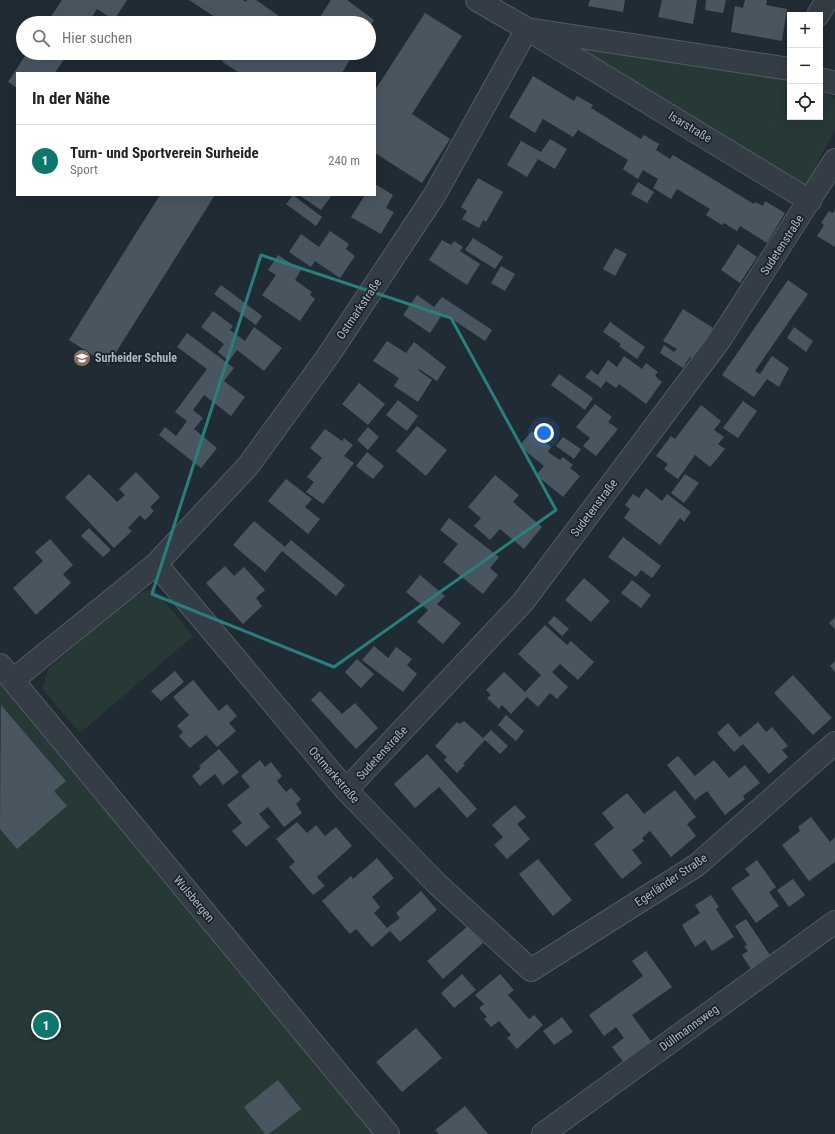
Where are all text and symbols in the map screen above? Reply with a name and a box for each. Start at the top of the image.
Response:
map controls [787,12,823,120]
button: + [787,12,823,48]
search box [16,16,376,60]
icon: search [30,27,52,49]
text: Hier suchen [62,29,132,47]
button: − [787,48,823,84]
button: locate [787,84,823,120]
text: In der Nähe [32,88,110,108]
street label: Isarstraße [666,109,714,146]
text: Turn- und Sportverein Surheide [70,144,259,162]
text: 1 [42,153,48,168]
text: 240 m [328,153,360,168]
text: Sport [70,162,98,177]
street label: Sudetenstraße [757,212,807,278]
street label: Ostmarkstraße [334,276,385,342]
school or university icon: Surheider Schule [72,348,92,368]
place label: Surheider Schule [95,351,177,365]
your location [534,423,554,443]
street label: Sudetenstraße [568,476,620,540]
street label: Sudetenstraße [353,723,411,783]
street label: Ostmarkstraße [306,744,363,806]
street label: Egerländer Straße [632,850,710,909]
street label: Wulsbergen [171,873,217,925]
street label: Düllmannsweg [657,1002,721,1054]
pin: 1 [33,1010,59,1040]

